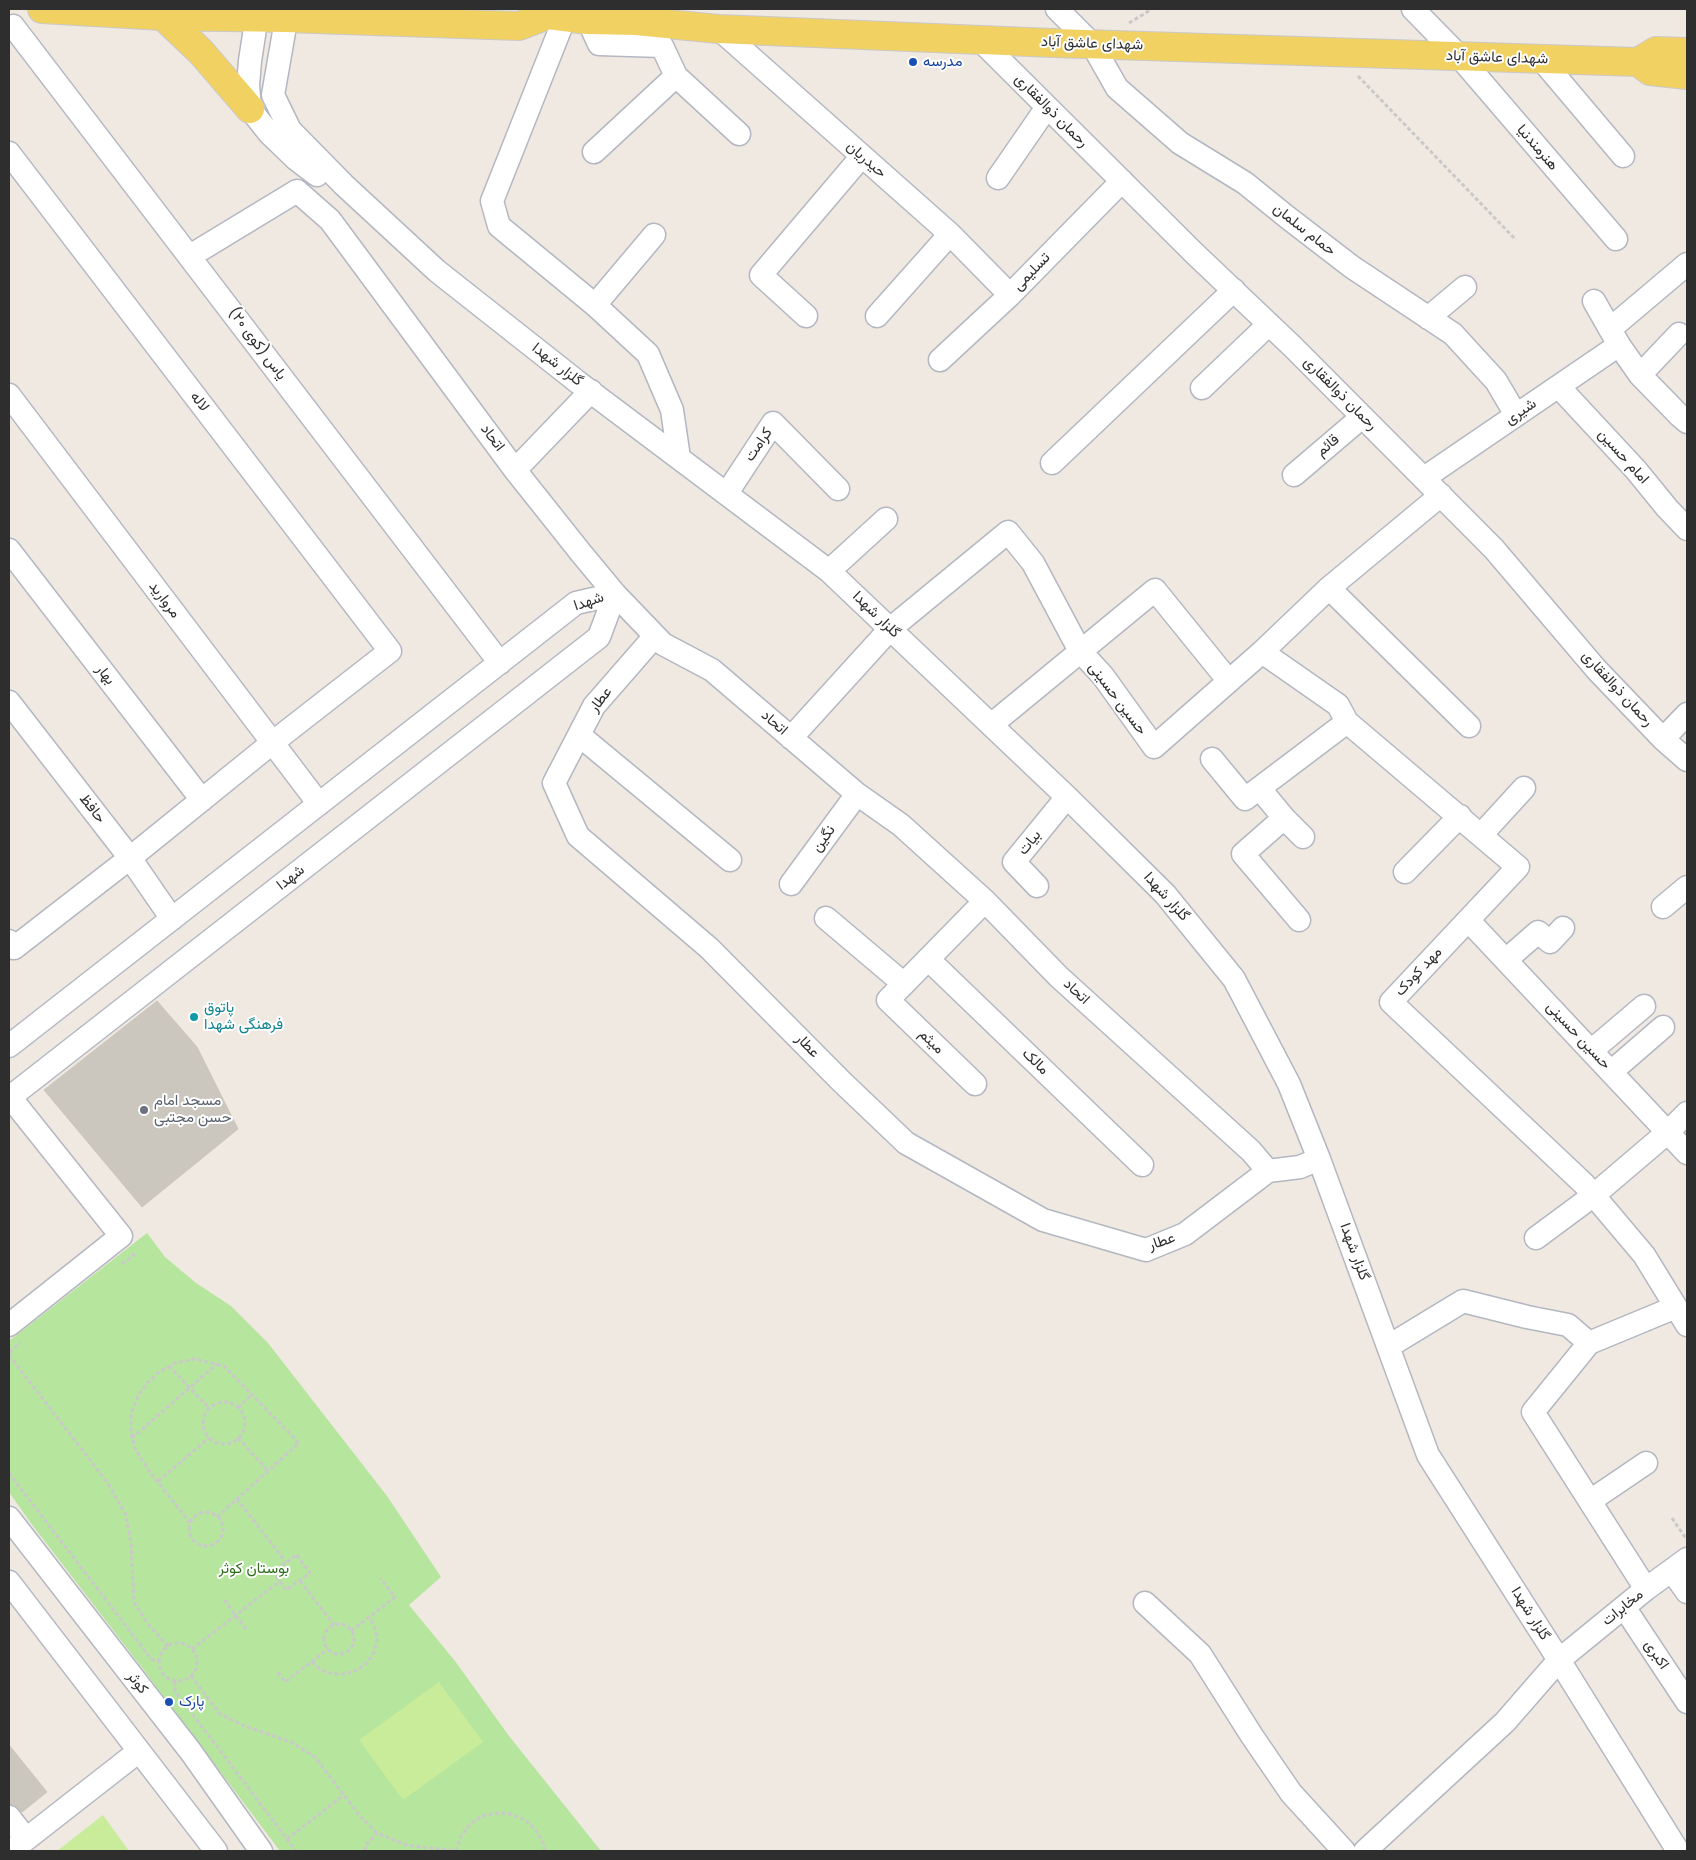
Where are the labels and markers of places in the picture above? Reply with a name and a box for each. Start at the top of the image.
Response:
place label: مدرسه [923,53,963,71]
marker: مدرسه [907,56,919,68]
place label: پاتوق فرهنگی شهدا [204,999,283,1034]
marker: پاتوق فرهنگی شهدا [188,1011,200,1023]
place label: مسجد امام حسن مجتبی [154,1092,231,1127]
marker: مسجد امام حسن مجتبی [138,1104,150,1116]
place label: پارک [179,1693,204,1711]
marker: پارک [163,1696,175,1708]

